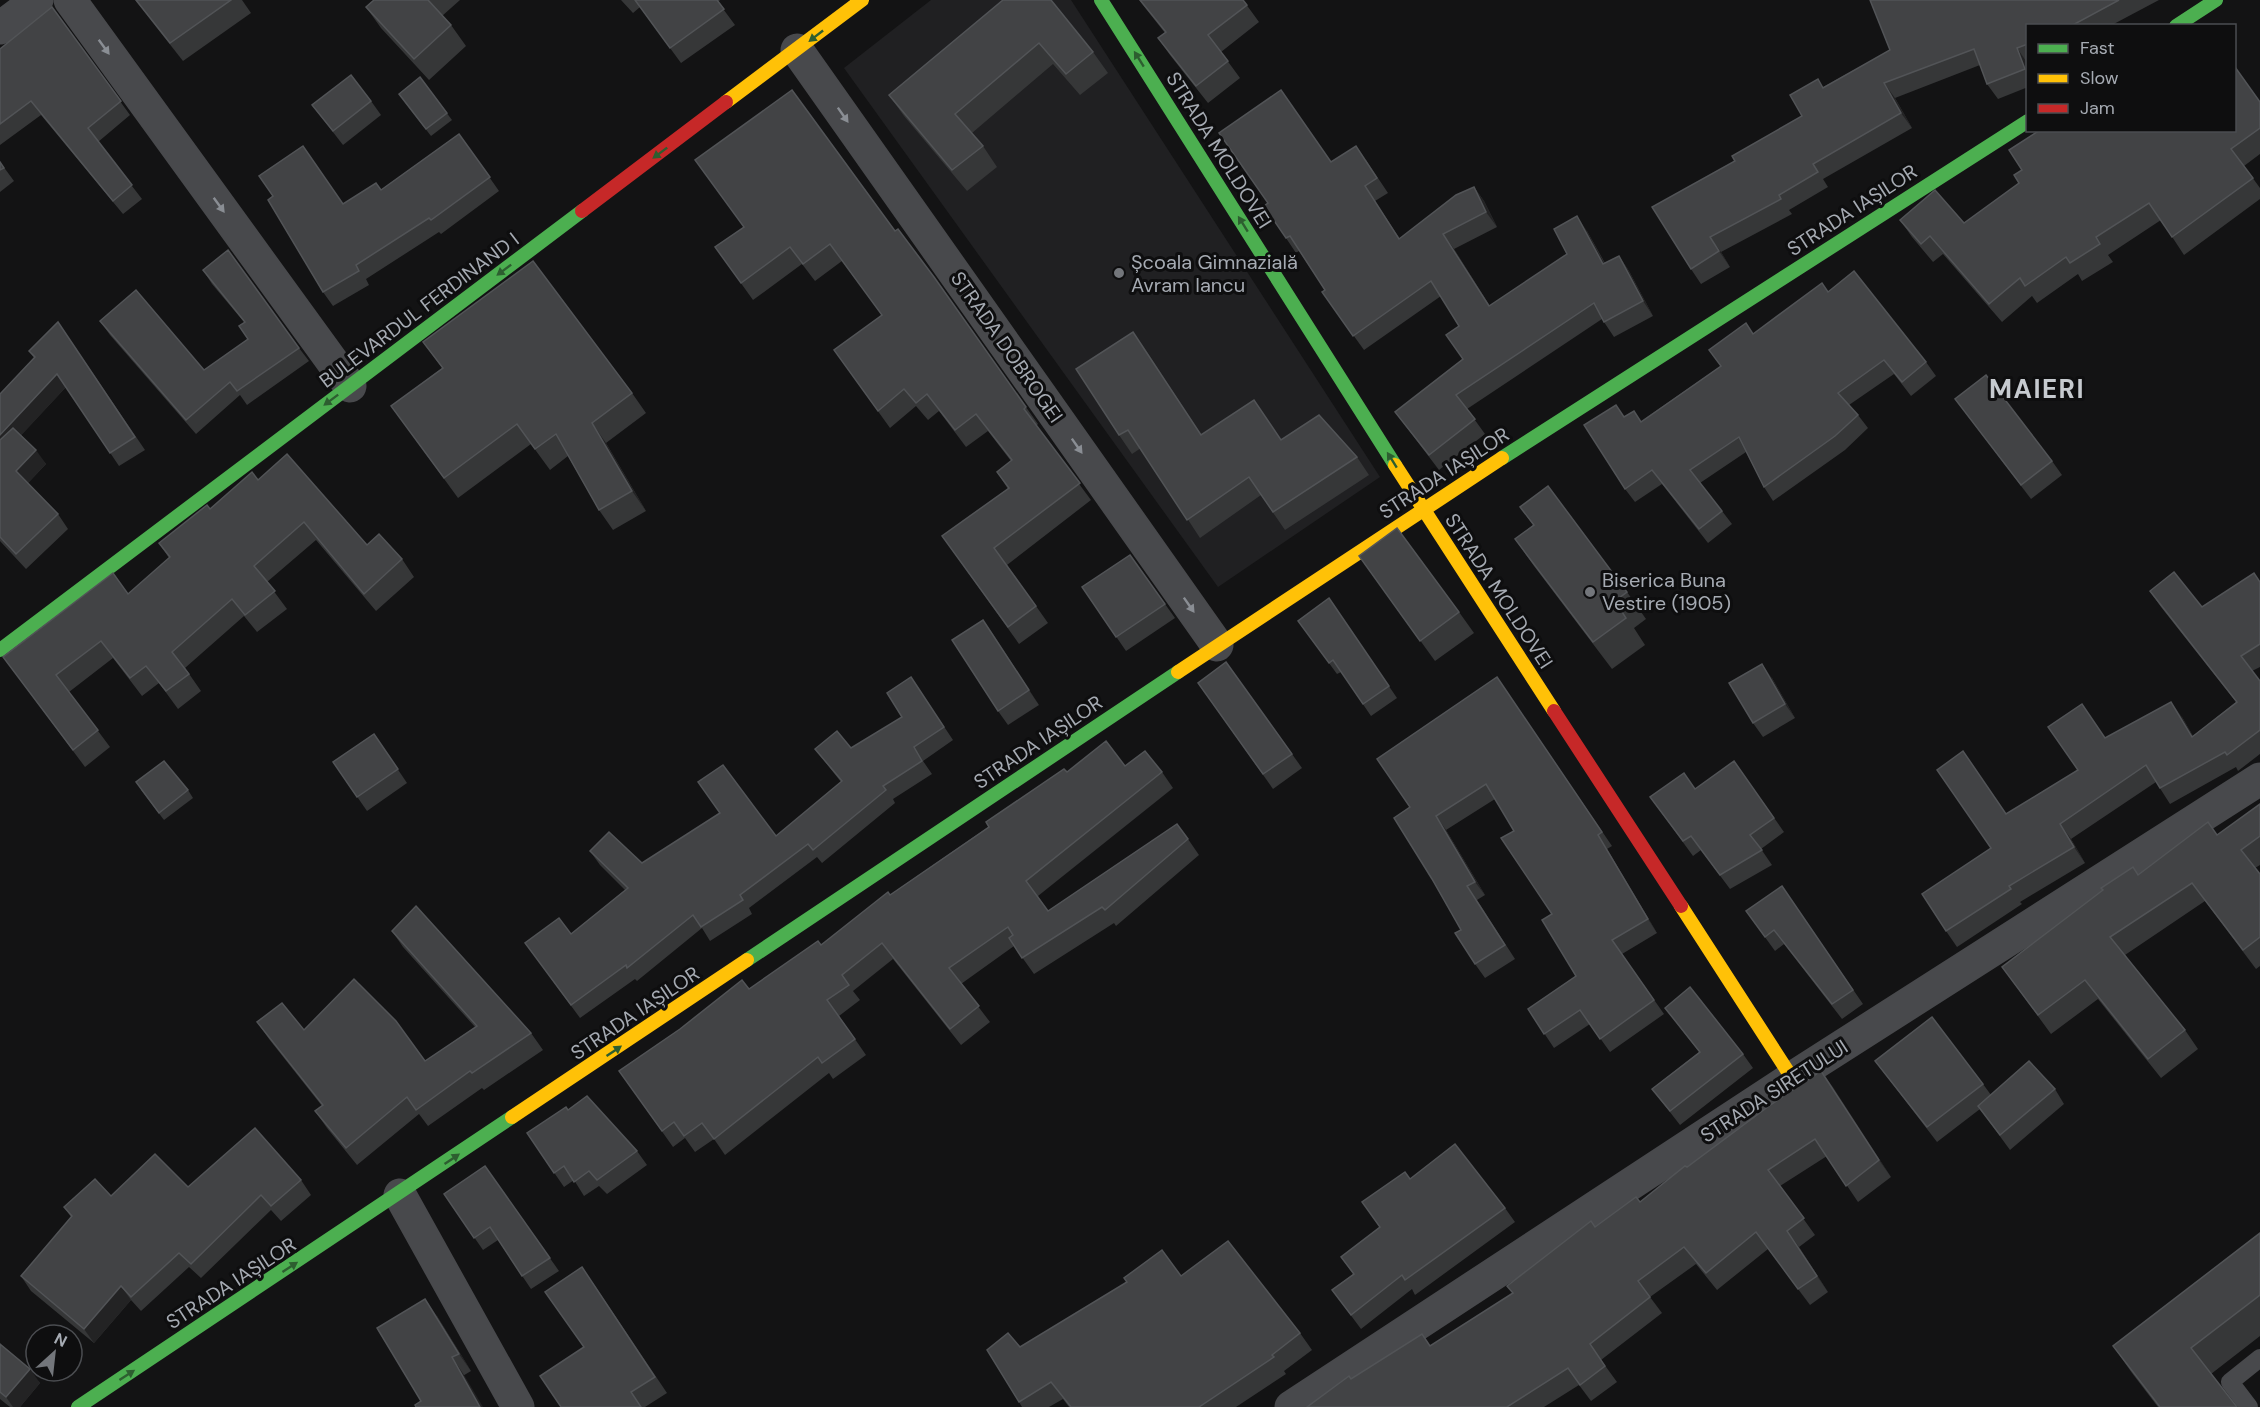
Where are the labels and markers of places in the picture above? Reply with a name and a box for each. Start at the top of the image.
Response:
place label: Școala Gimnazială Avram Iancu [1131,249,1298,298]
marker: Școala Gimnazială Avram Iancu [1112,266,1126,280]
place label: Biserica Buna Vestire (1905) [1602,567,1731,616]
marker: Biserica Buna Vestire (1905) [1583,585,1597,599]

